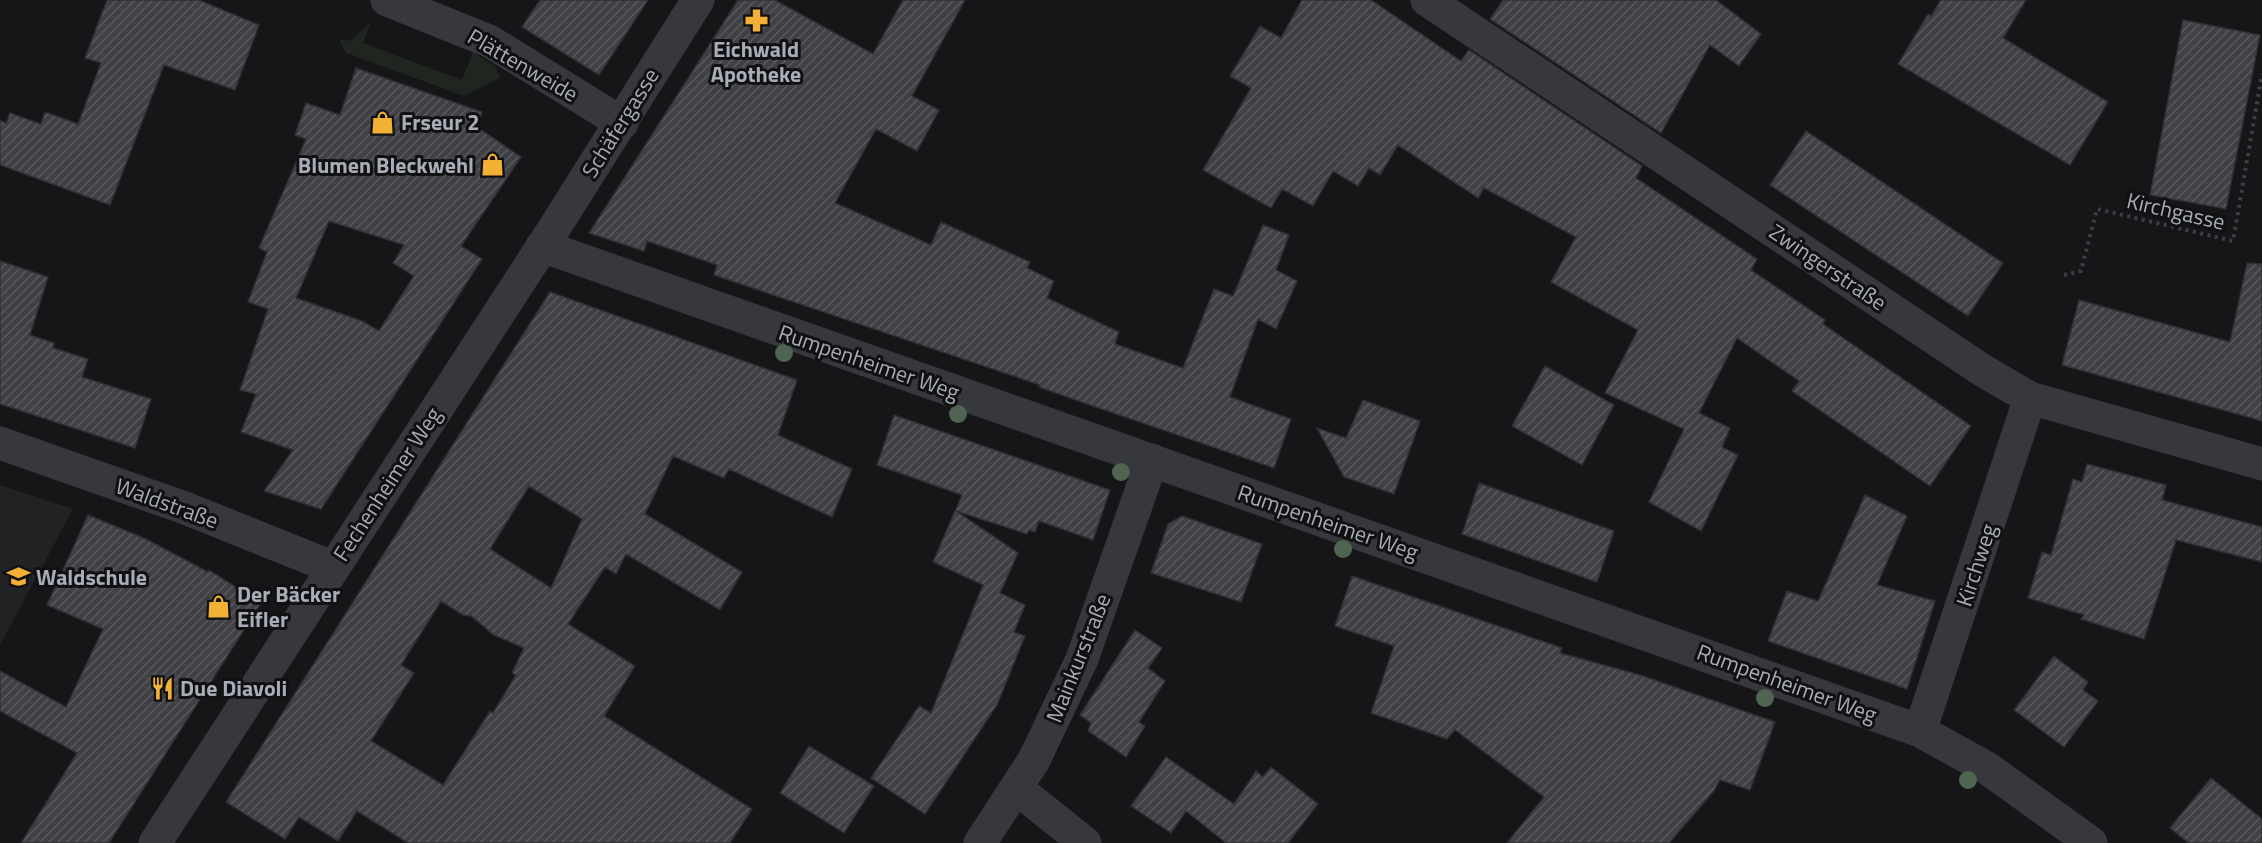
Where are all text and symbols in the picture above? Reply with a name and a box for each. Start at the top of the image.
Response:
pharmacy icon: Eichwald Apotheke [743,7,769,33]
street label: Plättenweide [461,20,585,110]
place label: Eichwald Apotheke [711,32,801,91]
street label: Schäfergasse [573,61,667,185]
place label: Frseur 2 [401,105,480,139]
shop icon: Frseur 2 [370,109,396,135]
place label: Blumen Bleckwehl [298,148,474,182]
shop icon: Blumen Bleckwehl [479,152,505,178]
street label: Kirchgasse [2123,183,2229,239]
street label: Zwingerstraße [1762,215,1894,319]
street label: Rumpenheimer Weg [774,315,964,409]
street label: Fechenheimer Weg [324,400,450,568]
street label: Waldstraße [111,469,223,537]
street label: Rumpenheimer Weg [1233,475,1423,569]
street label: Kirchweg [1947,519,2005,611]
place label: Waldschule [36,560,147,594]
school or university icon: Waldschule [5,564,31,590]
place label: Der Bäcker Eifler [237,577,340,636]
street label: Mainkurstraße [1037,588,1119,728]
shop icon: Der Bäcker Eifler [206,594,232,620]
street label: Rumpenheimer Weg [1692,635,1882,731]
place label: Due Diavoli [180,671,287,705]
restaurant icon: Due Diavoli [149,675,175,701]

